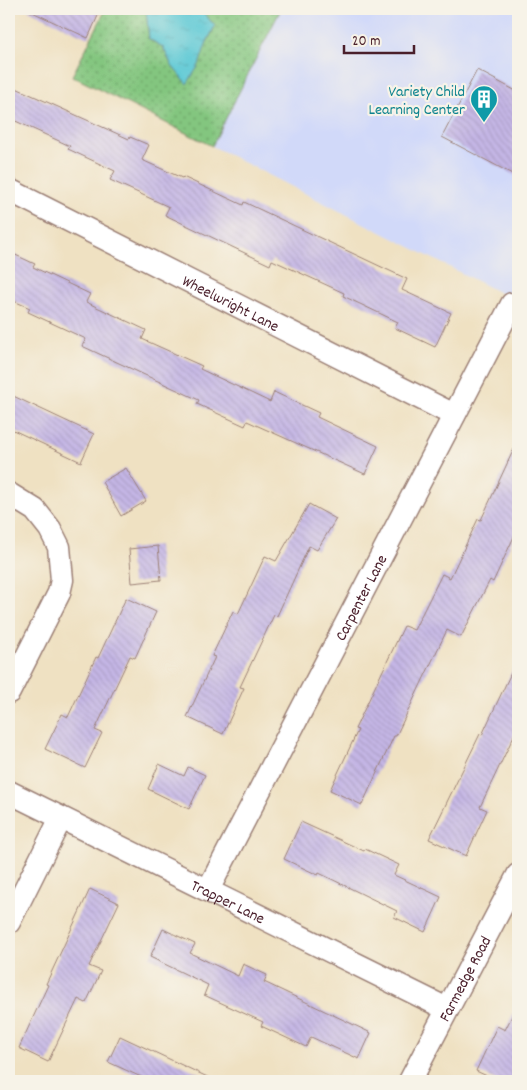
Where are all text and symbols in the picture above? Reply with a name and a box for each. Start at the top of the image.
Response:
scale bar [344,22,414,54]
text: 20 m [352,31,380,53]
place label: Variety Child Learning Center [368,81,465,122]
building icon: Variety Child Learning Center [469,84,499,123]
street label: Wheelwright Lane [178,270,283,339]
street label: Carpenter Lane [330,551,394,645]
street label: Trapper Lane [187,875,268,931]
street label: Farmedge Road [434,933,498,1026]

